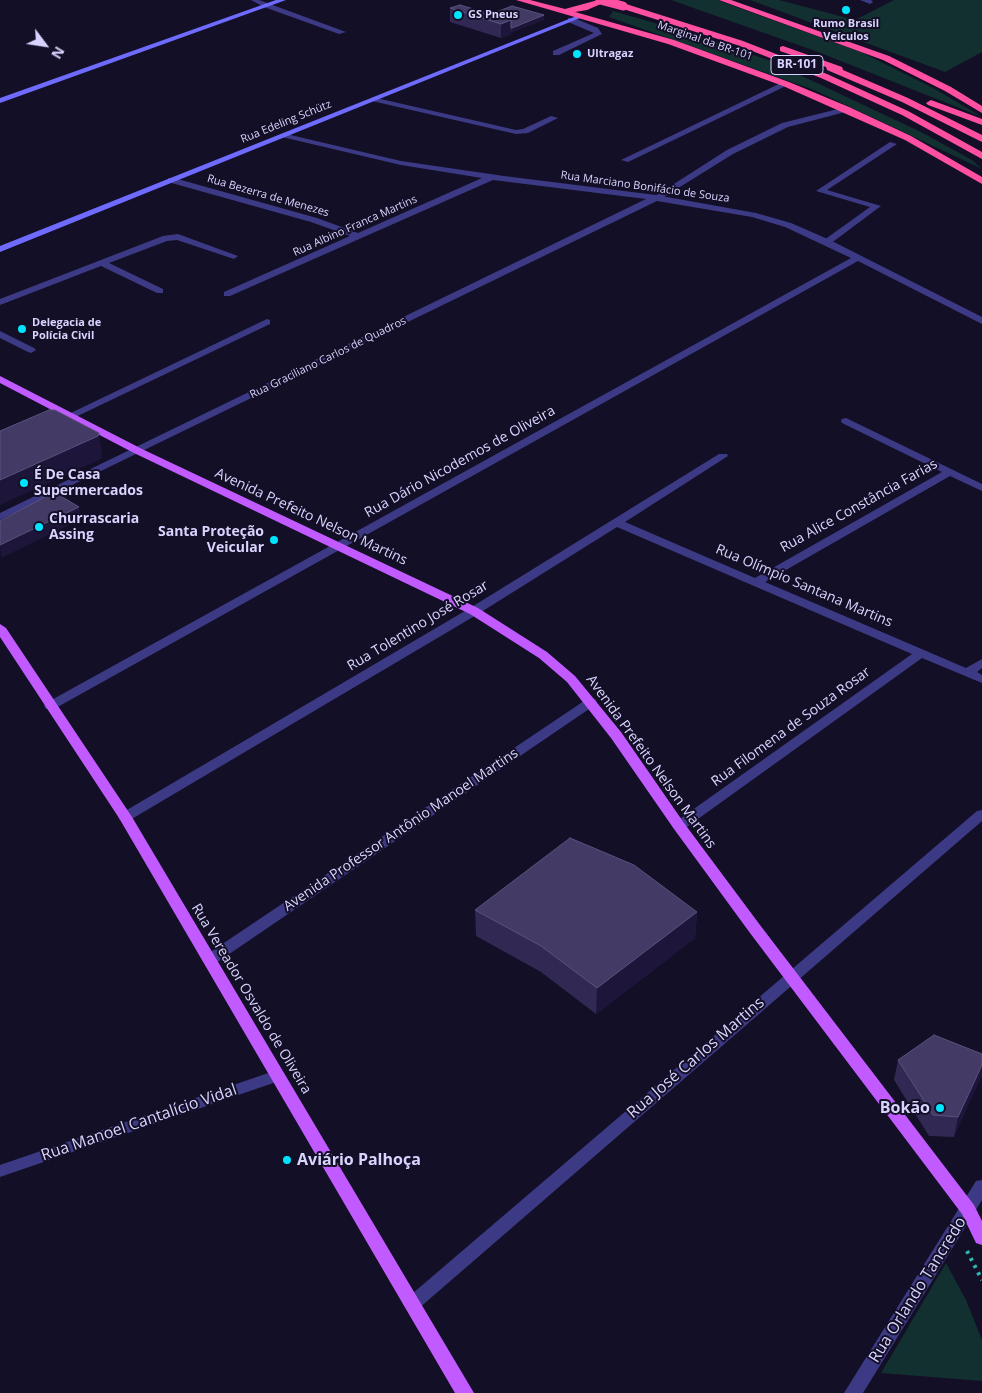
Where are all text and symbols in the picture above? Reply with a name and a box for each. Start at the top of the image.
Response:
marker: Rumo Brasil Veículos [840,4,852,16]
place label: GS Pneus [468,8,518,22]
marker: GS Pneus [452,9,464,21]
place label: Rumo Brasil Veículos [813,17,879,43]
street label: Marginal da BR-101 [656,19,754,63]
north arrow [20,20,70,70]
text: N [47,43,69,63]
place label: Ultragaz [587,47,633,61]
marker: Ultragaz [571,48,583,60]
road number: BR-101 [771,56,823,74]
street label: Rua Edeling Schütz [239,98,333,146]
street label: Rua Marciano Bonifácio de Souza [560,169,730,205]
street label: Rua Bezerra de Menezes [205,172,331,220]
street label: Rua Albino Franca Martins [291,193,419,259]
street label: Rua Graciliano Carlos de Quadros [248,314,408,402]
place label: Delegacia de Polícia Civil [32,316,101,342]
marker: Delegacia de Polícia Civil [16,323,28,335]
street label: Rua Dário Nicodemos de Oliveira [362,403,558,521]
street label: Rua Alice Constância Farias [778,456,940,556]
street label: Avenida Prefeito Nelson Martins [212,465,410,569]
place label: É De Casa Supermercados [34,467,143,500]
marker: É De Casa Supermercados [18,477,30,489]
place label: Churrascaria Assing [49,511,139,544]
marker: Churrascaria Assing [33,521,45,533]
place label: Santa Proteção Veicular [158,524,264,556]
marker: Santa Proteção Veicular [268,534,280,546]
street label: Rua Olímpio Santana Martins [713,541,895,631]
street label: Rua Tolentino José Rosar [344,577,492,675]
street label: Rua Filomena de Souza Rosar [708,664,874,790]
street label: Avenida Prefeito Nelson Martins [582,672,720,852]
street label: Avenida Professor Antônio Manoel Martins [280,745,522,915]
street label: Rua Vereador Osvaldo de Oliveira [187,901,315,1097]
street label: Rua José Carlos Martins [624,993,768,1123]
street label: Rua Manoel Cantalício Vidal [39,1080,239,1166]
place label: Bokão [880,1098,930,1118]
marker: Bokão [934,1102,946,1114]
place label: Aviário Palhoça [297,1150,421,1170]
marker: Aviário Palhoça [281,1154,293,1166]
street label: Rua Orlando Tancredo [865,1214,971,1366]

